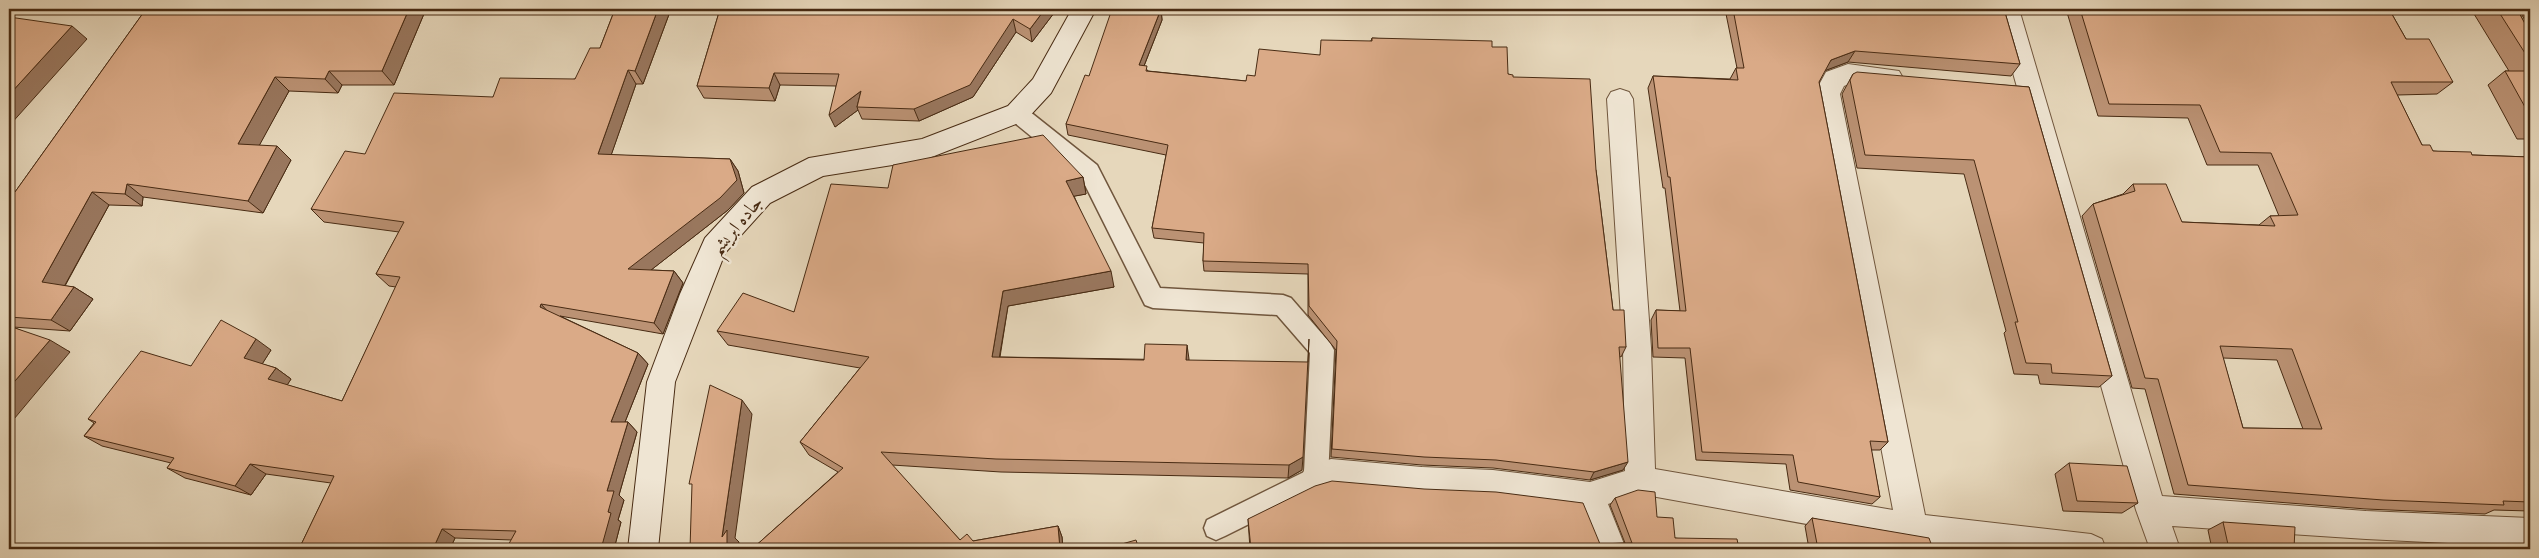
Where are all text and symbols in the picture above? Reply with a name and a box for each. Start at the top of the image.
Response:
street label: جاده ابریشم [704,191,773,265]

